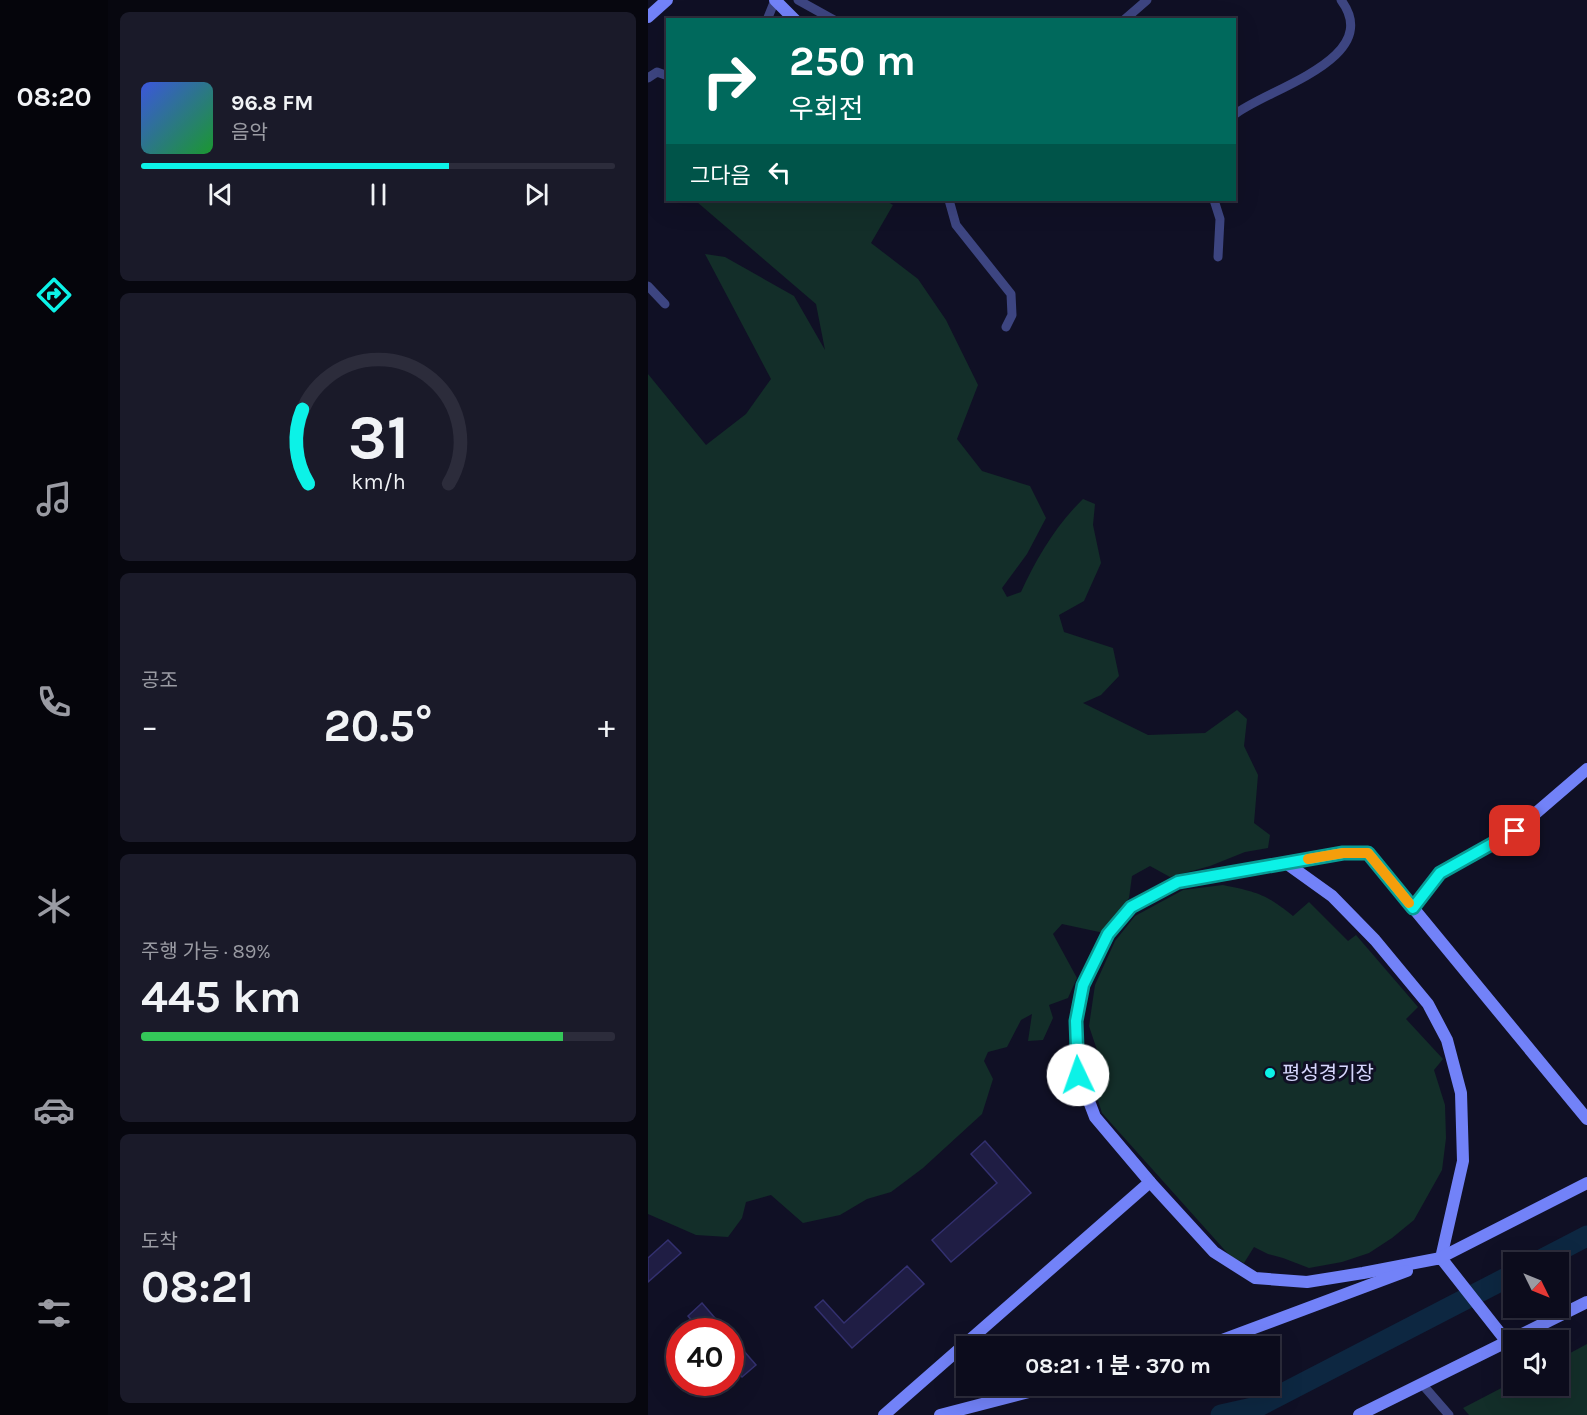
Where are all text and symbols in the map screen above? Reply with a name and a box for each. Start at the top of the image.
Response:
text: 250 m [789,36,916,86]
icon: right [690,42,768,120]
text: 08:20 [16,81,92,113]
text: 96.8 FM [231,90,314,116]
text: 우회전 [789,93,864,125]
text: 음악 [231,121,268,144]
icon: left [763,156,796,189]
text: 그다음 [690,163,751,189]
icon: previous [204,178,237,211]
icon: pause [362,178,395,211]
icon: next [520,178,553,211]
icon: directions [33,274,75,316]
text: 31 [347,401,409,474]
text: km/h [351,469,405,494]
icon: music [33,478,75,520]
text: 공조 [141,669,178,692]
icon: phone [33,681,75,723]
text: 20.5° [323,700,433,752]
text: − [141,707,158,745]
text: + [598,707,615,745]
pin [1489,805,1540,856]
icon: arrive [1498,814,1531,847]
icon: climate [33,885,75,927]
text: 주행 가능 · 89% [141,940,271,963]
text: 445 km [141,971,301,1023]
position arrow [1046,1043,1110,1107]
place label: 평성경기장 [1282,1062,1374,1085]
marker: 평성경기장 [1263,1066,1277,1080]
icon: car [33,1089,75,1131]
text: 도착 [141,1230,178,1253]
north arrow [1503,1252,1569,1318]
map controls [1503,1252,1569,1396]
text: 08:21 [141,1261,254,1313]
icon: filters [33,1292,75,1334]
speed limit sign: 40 [666,1318,744,1396]
button: sound [1503,1330,1569,1396]
text: 08:21 · 1 분 · 370 m [1025,1353,1211,1379]

